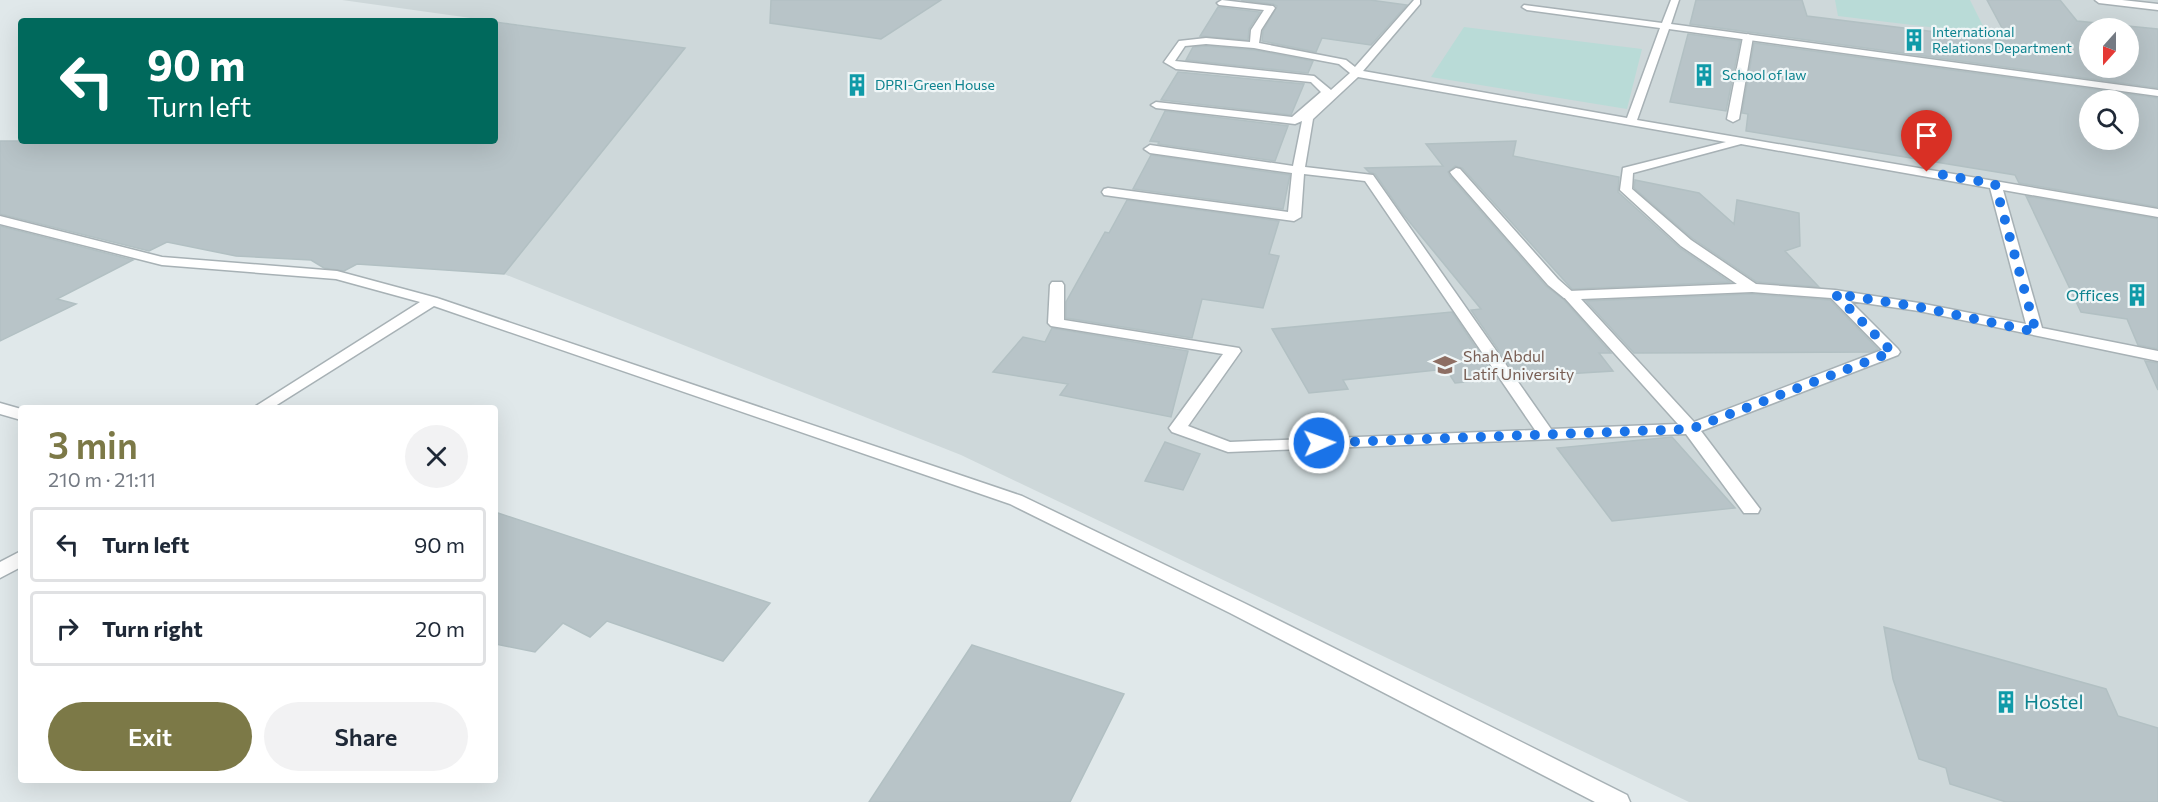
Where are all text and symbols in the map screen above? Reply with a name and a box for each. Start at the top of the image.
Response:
north arrow [2079,18,2139,78]
map controls [2079,18,2139,150]
place label: International Relations Department [1932,23,2072,56]
building icon: International Relations Department [1901,27,1927,53]
text: 90 m [147,38,246,90]
icon: left [48,42,126,120]
building icon: School of law [1691,62,1717,88]
place label: School of law [1722,66,1807,83]
building icon: DPRI-Green House [844,72,870,98]
place label: DPRI-Green House [875,76,995,93]
text: Turn left [147,90,251,123]
button: search [2079,90,2139,150]
pin [1901,110,1952,172]
icon: arrive [1910,119,1943,152]
building icon: Offices [2124,282,2150,308]
place label: Offices [2066,285,2119,304]
place label: Shah Abdul Latif University [1463,346,1574,383]
school or university icon: Shah Abdul Latif University [1432,352,1458,378]
position arrow [1287,411,1351,475]
text: 3 min [48,422,138,466]
button: close [405,425,468,488]
text: 210 m · 21:11 [48,467,156,491]
icon: left [51,528,84,561]
text: Turn left [102,531,189,558]
text: 90 m [414,531,465,558]
icon: right [51,612,84,645]
text: Turn right [102,615,203,642]
text: 20 m [415,615,465,642]
building icon: Hostel [1993,689,2019,715]
place label: Hostel [2024,689,2083,713]
button: Exit [48,702,252,771]
button: Share [264,702,468,771]

